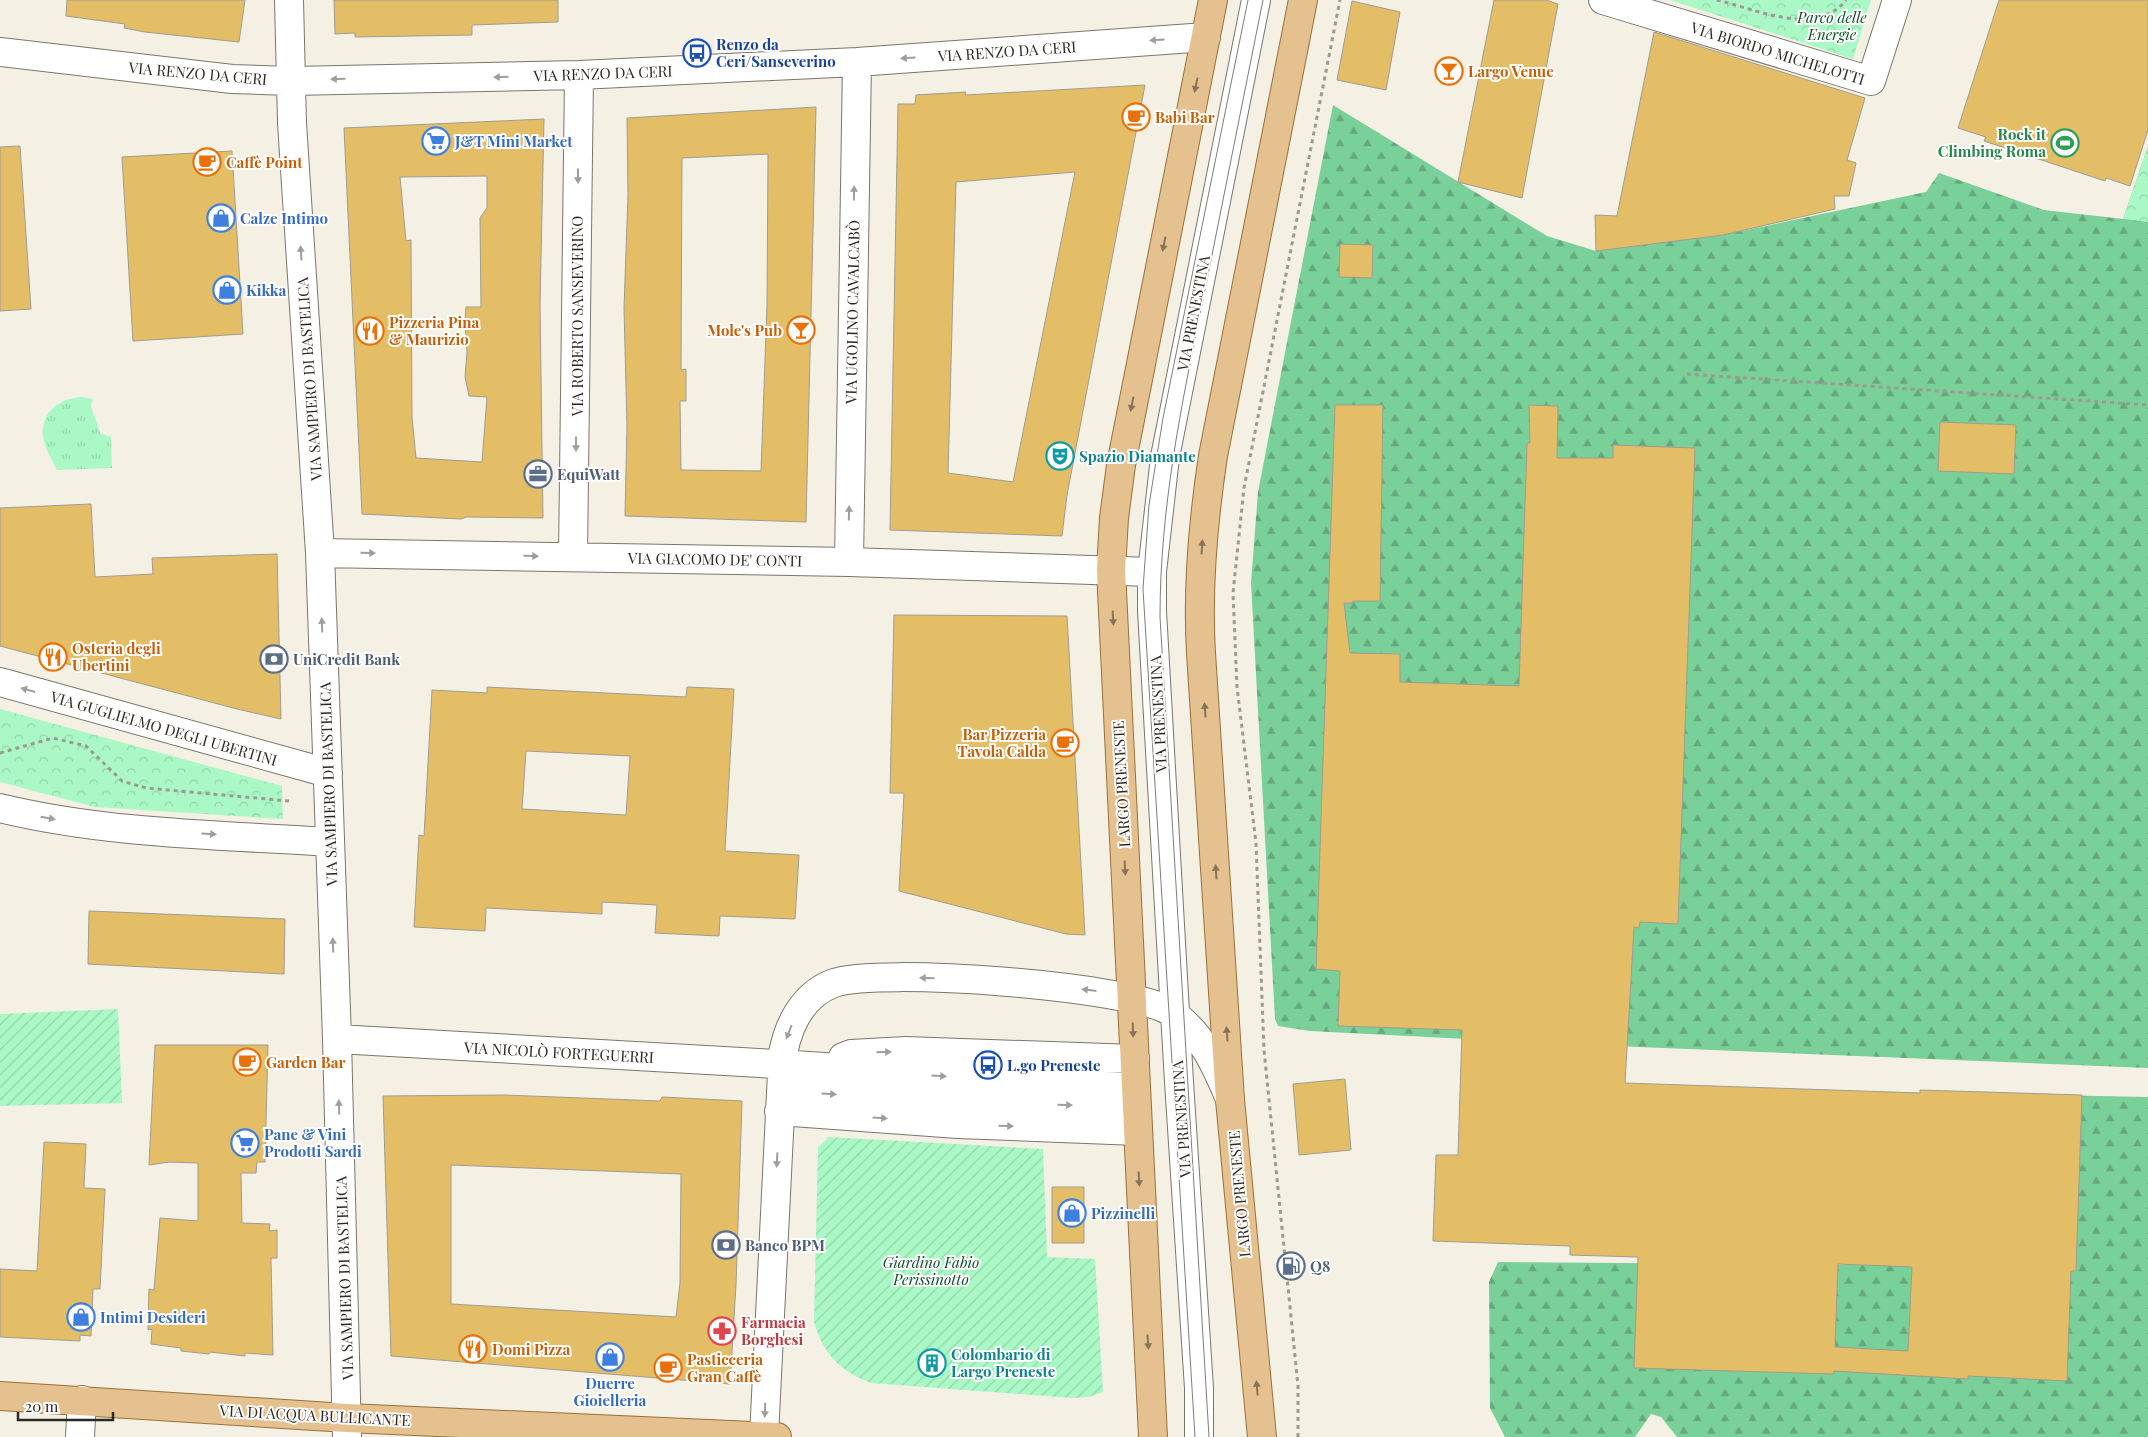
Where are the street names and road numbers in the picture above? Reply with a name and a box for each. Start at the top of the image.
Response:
street label: VIA BIORDO MICHELOTTI [1688,17,1867,89]
street label: VIA RENZO DA CERI [936,36,1077,66]
street label: VIA RENZO DA CERI [127,57,268,89]
street label: VIA RENZO DA CERI [532,61,673,85]
street label: VIA ROBERTO SANSEVERINO [567,216,587,417]
street label: VIA UGOLINO CAVALCABÒ [840,220,864,405]
street label: VIA PRENESTINA [1172,253,1214,374]
street label: VIA SAMPIERO DI BASTELICA [292,276,326,482]
street label: VIA GIACOMO DE' CONTI [627,547,802,571]
street label: VIA PRENESTINA [1145,654,1171,774]
street label: VIA SAMPIERO DI BASTELICA [314,681,342,887]
street label: VIA GUGLIELMO DEGLI UBERTINI [47,686,280,770]
street label: LARGO PRENESTE [1108,720,1134,848]
street label: VIA NICOLÒ FORTEGUERRI [463,1037,654,1067]
street label: VIA PRENESTINA [1167,1059,1195,1179]
street label: LARGO PRENESTE [1224,1130,1254,1258]
street label: VIA SAMPIERO DI BASTELICA [330,1175,358,1381]
street label: VIA DI ACQUA BULLICANTE [218,1400,411,1430]

